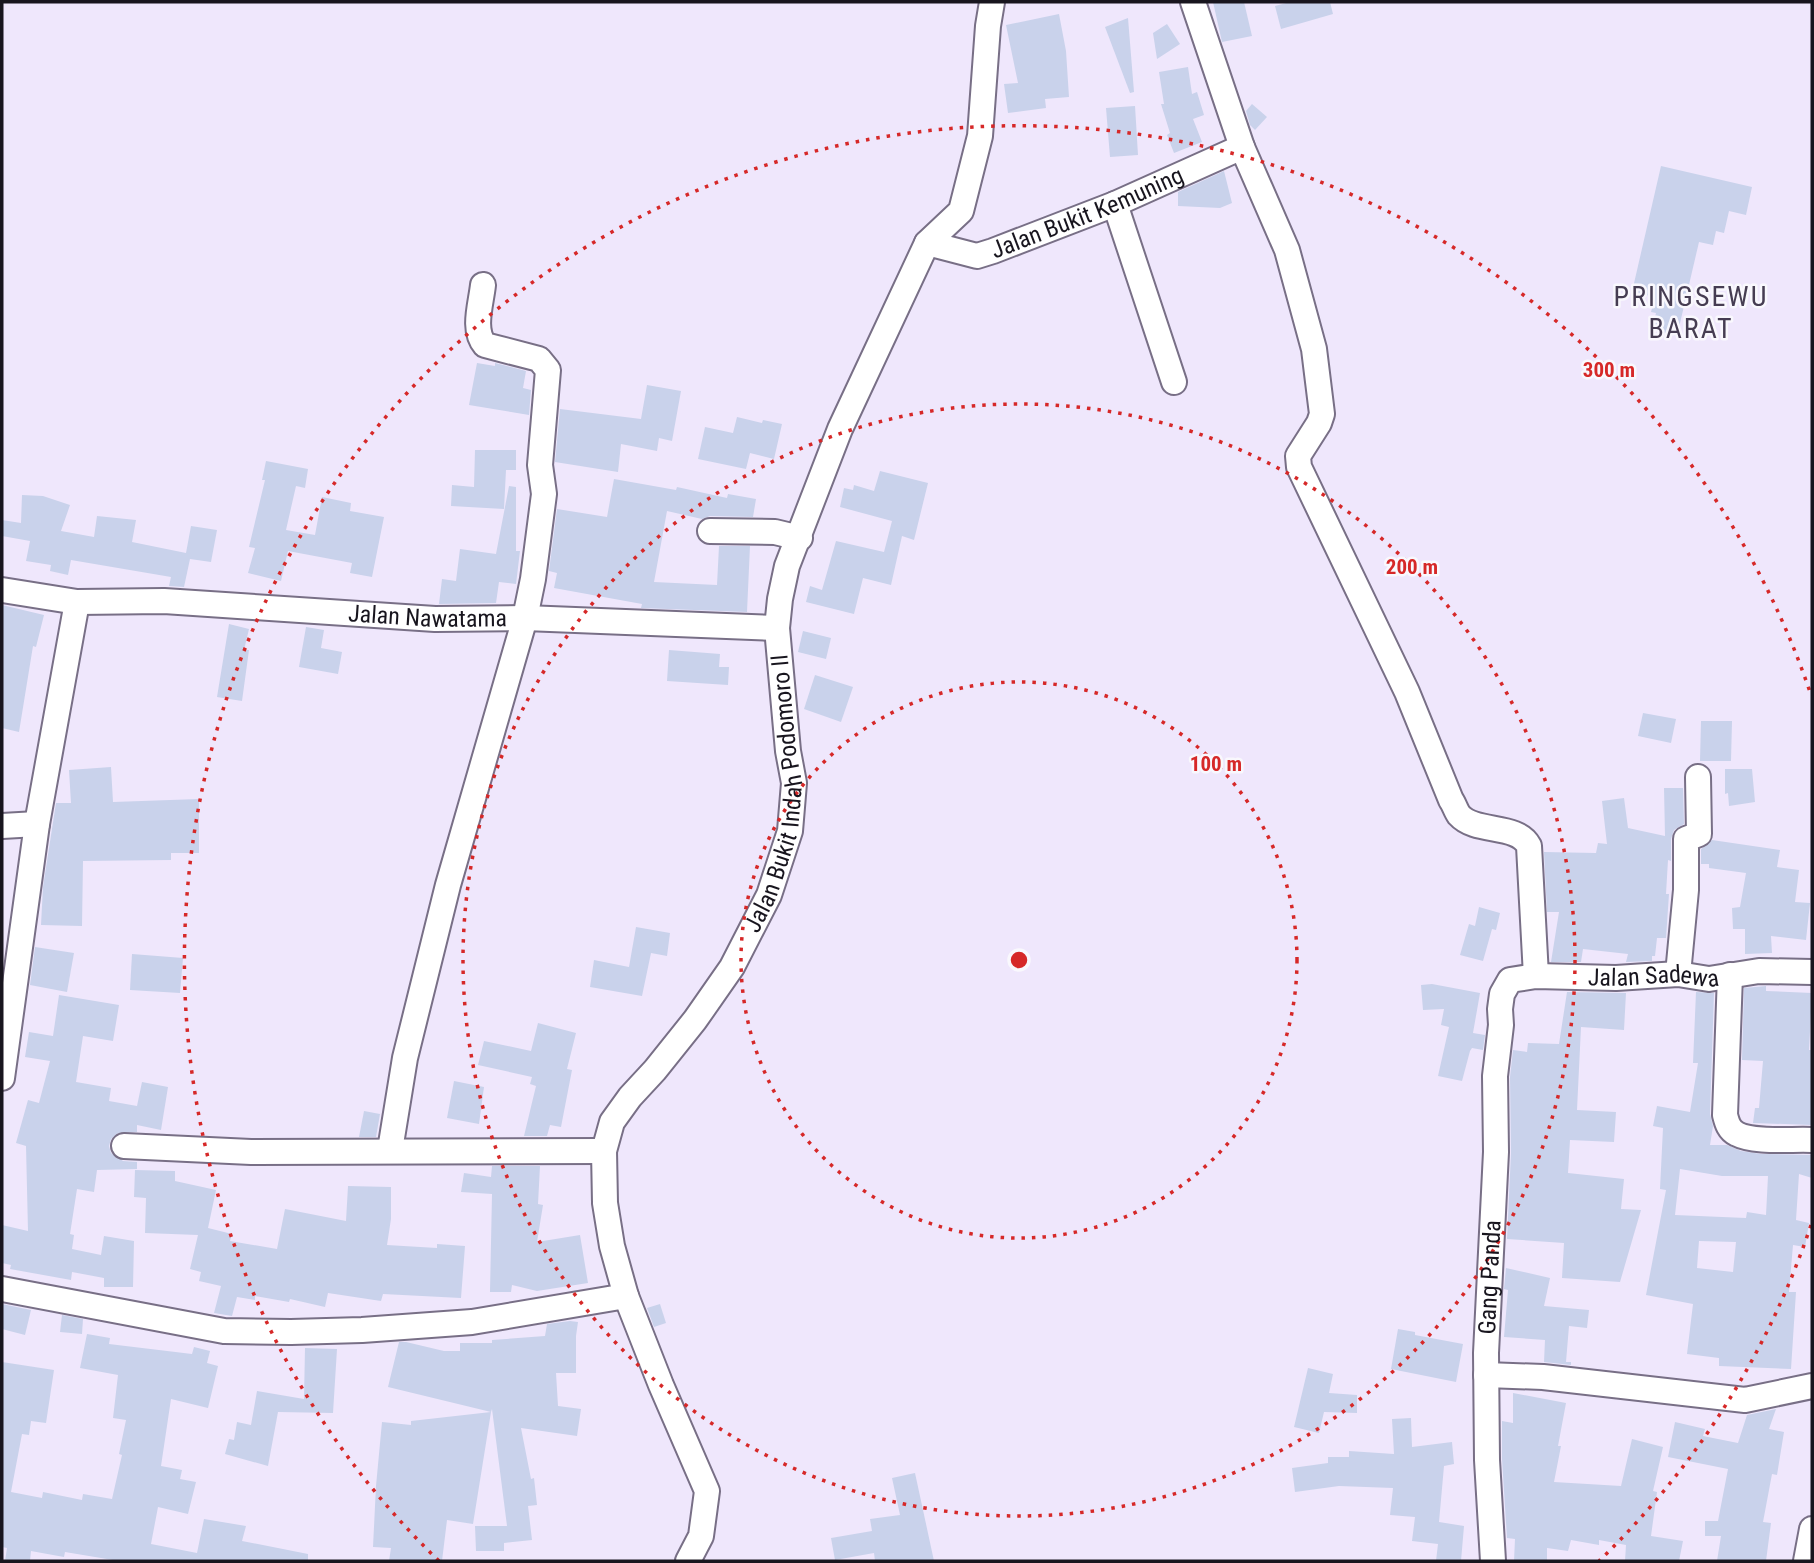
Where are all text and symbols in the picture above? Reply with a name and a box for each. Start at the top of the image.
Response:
street label: Jalan Bukit Kemuning [987,161,1188,264]
district label: PRINGSEWU BARAT [1614,280,1768,345]
text: 300 m [1583,358,1635,382]
text: 200 m [1386,555,1438,579]
street label: Jalan Nawatama [347,599,507,633]
street label: Jalan Bukit Indah Podomoro II [738,653,808,937]
text: 100 m [1190,752,1242,776]
centre of rings [1007,948,1031,972]
street label: Jalan Sadewa [1588,960,1721,993]
street label: Gang Panda [1473,1219,1507,1335]

